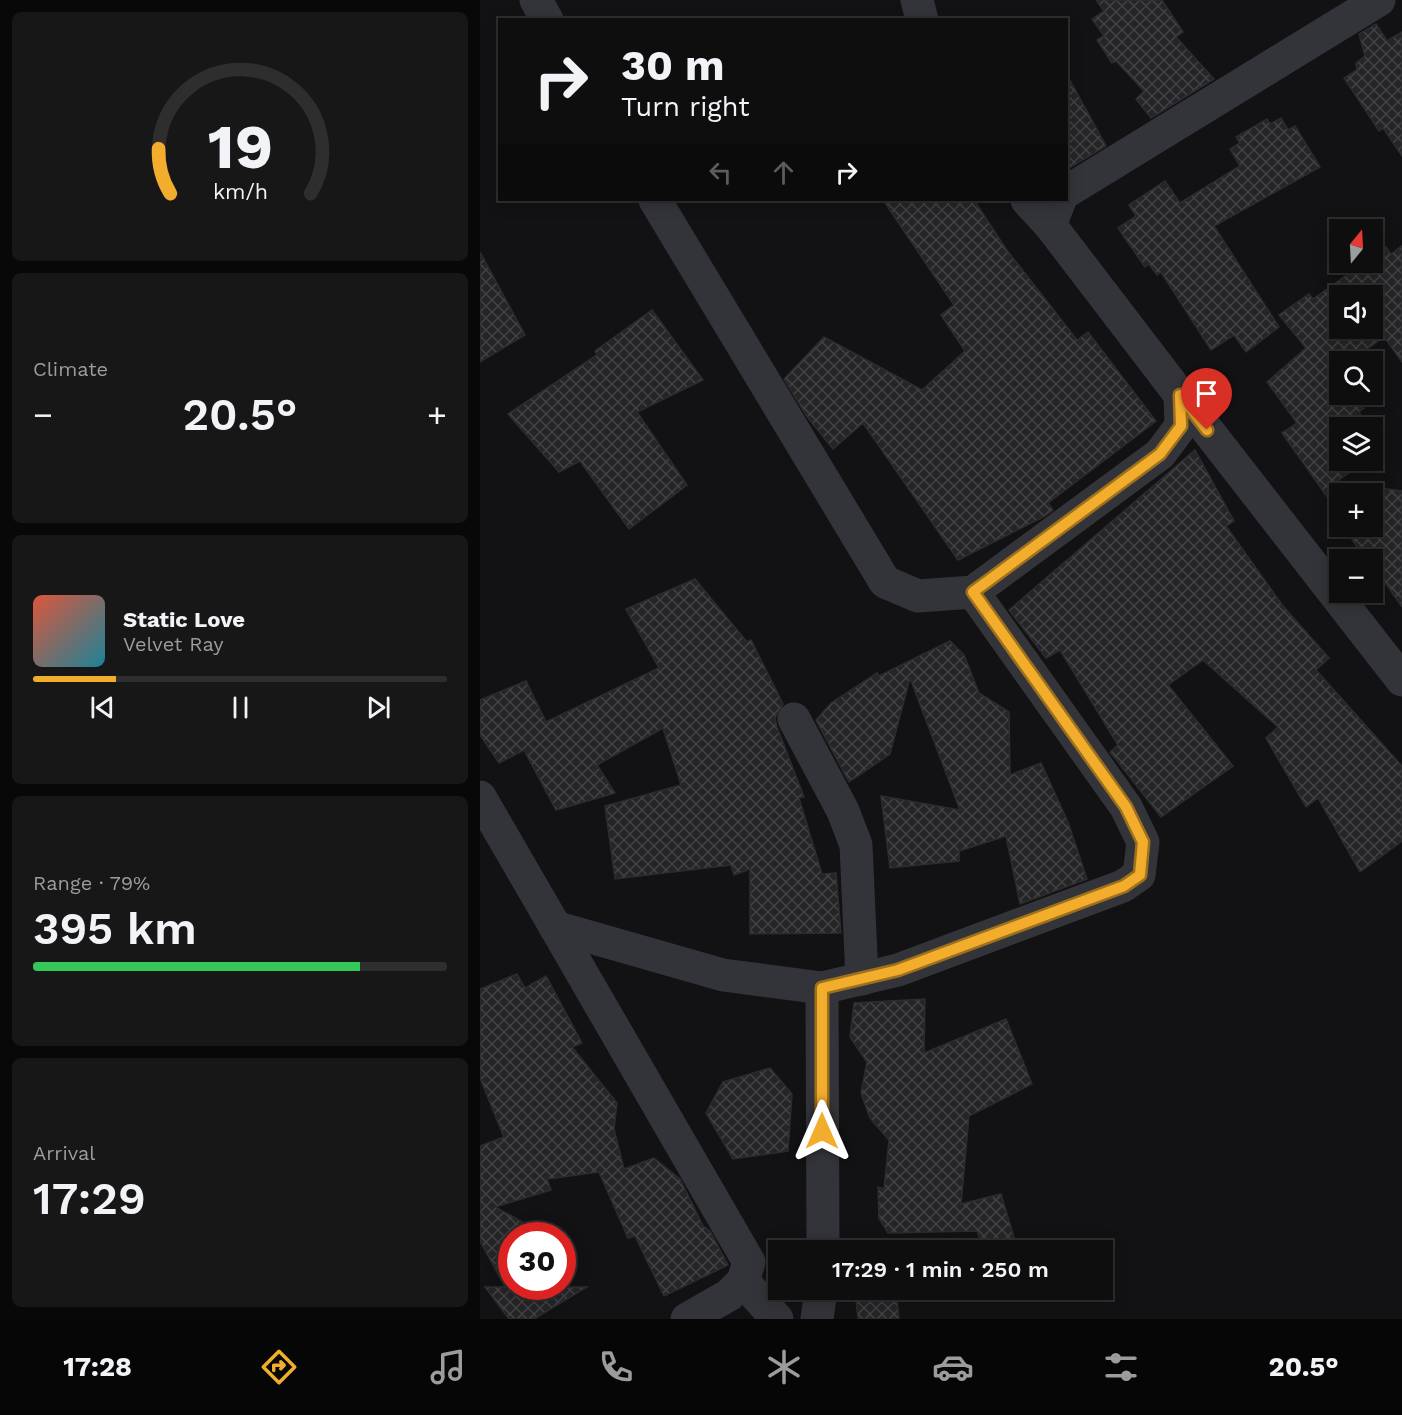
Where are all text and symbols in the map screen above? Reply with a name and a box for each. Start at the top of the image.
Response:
text: 30 m [621,41,725,90]
icon: right [522,42,600,120]
text: Turn right [621,91,750,123]
text: 19 [207,110,273,183]
icon: left [704,156,737,189]
icon: ahead [767,156,800,189]
icon: right [830,156,863,189]
text: km/h [212,179,268,204]
north arrow [1329,219,1383,273]
map controls [1329,219,1383,603]
button: sound [1329,285,1383,339]
button: search [1329,351,1383,405]
text: Climate [33,357,108,381]
pin [1181,368,1232,430]
icon: arrive [1190,377,1223,410]
text: 20.5° [182,388,298,441]
text: − [33,395,53,434]
text: + [427,395,447,434]
button: layers [1329,417,1383,471]
button: + [1329,483,1383,537]
button: − [1329,549,1383,603]
text: Static Love [123,607,245,632]
text: Velvet Ray [123,632,224,656]
icon: previous [86,691,119,724]
icon: pause [224,691,257,724]
icon: next [362,691,395,724]
text: Range · 79% [33,871,150,895]
text: 395 km [33,902,197,955]
position arrow [790,1099,854,1163]
text: Arrival [33,1141,95,1165]
text: 17:29 [33,1172,146,1225]
speed limit sign: 30 [498,1222,576,1300]
text: 17:29 · 1 min · 250 m [832,1257,1049,1282]
icon: directions [258,1346,300,1388]
icon: music [427,1346,469,1388]
icon: phone [595,1346,637,1388]
icon: climate [763,1346,805,1388]
icon: car [932,1346,974,1388]
icon: filters [1100,1346,1142,1388]
text: 17:28 [63,1351,132,1383]
text: 20.5° [1269,1351,1339,1383]

